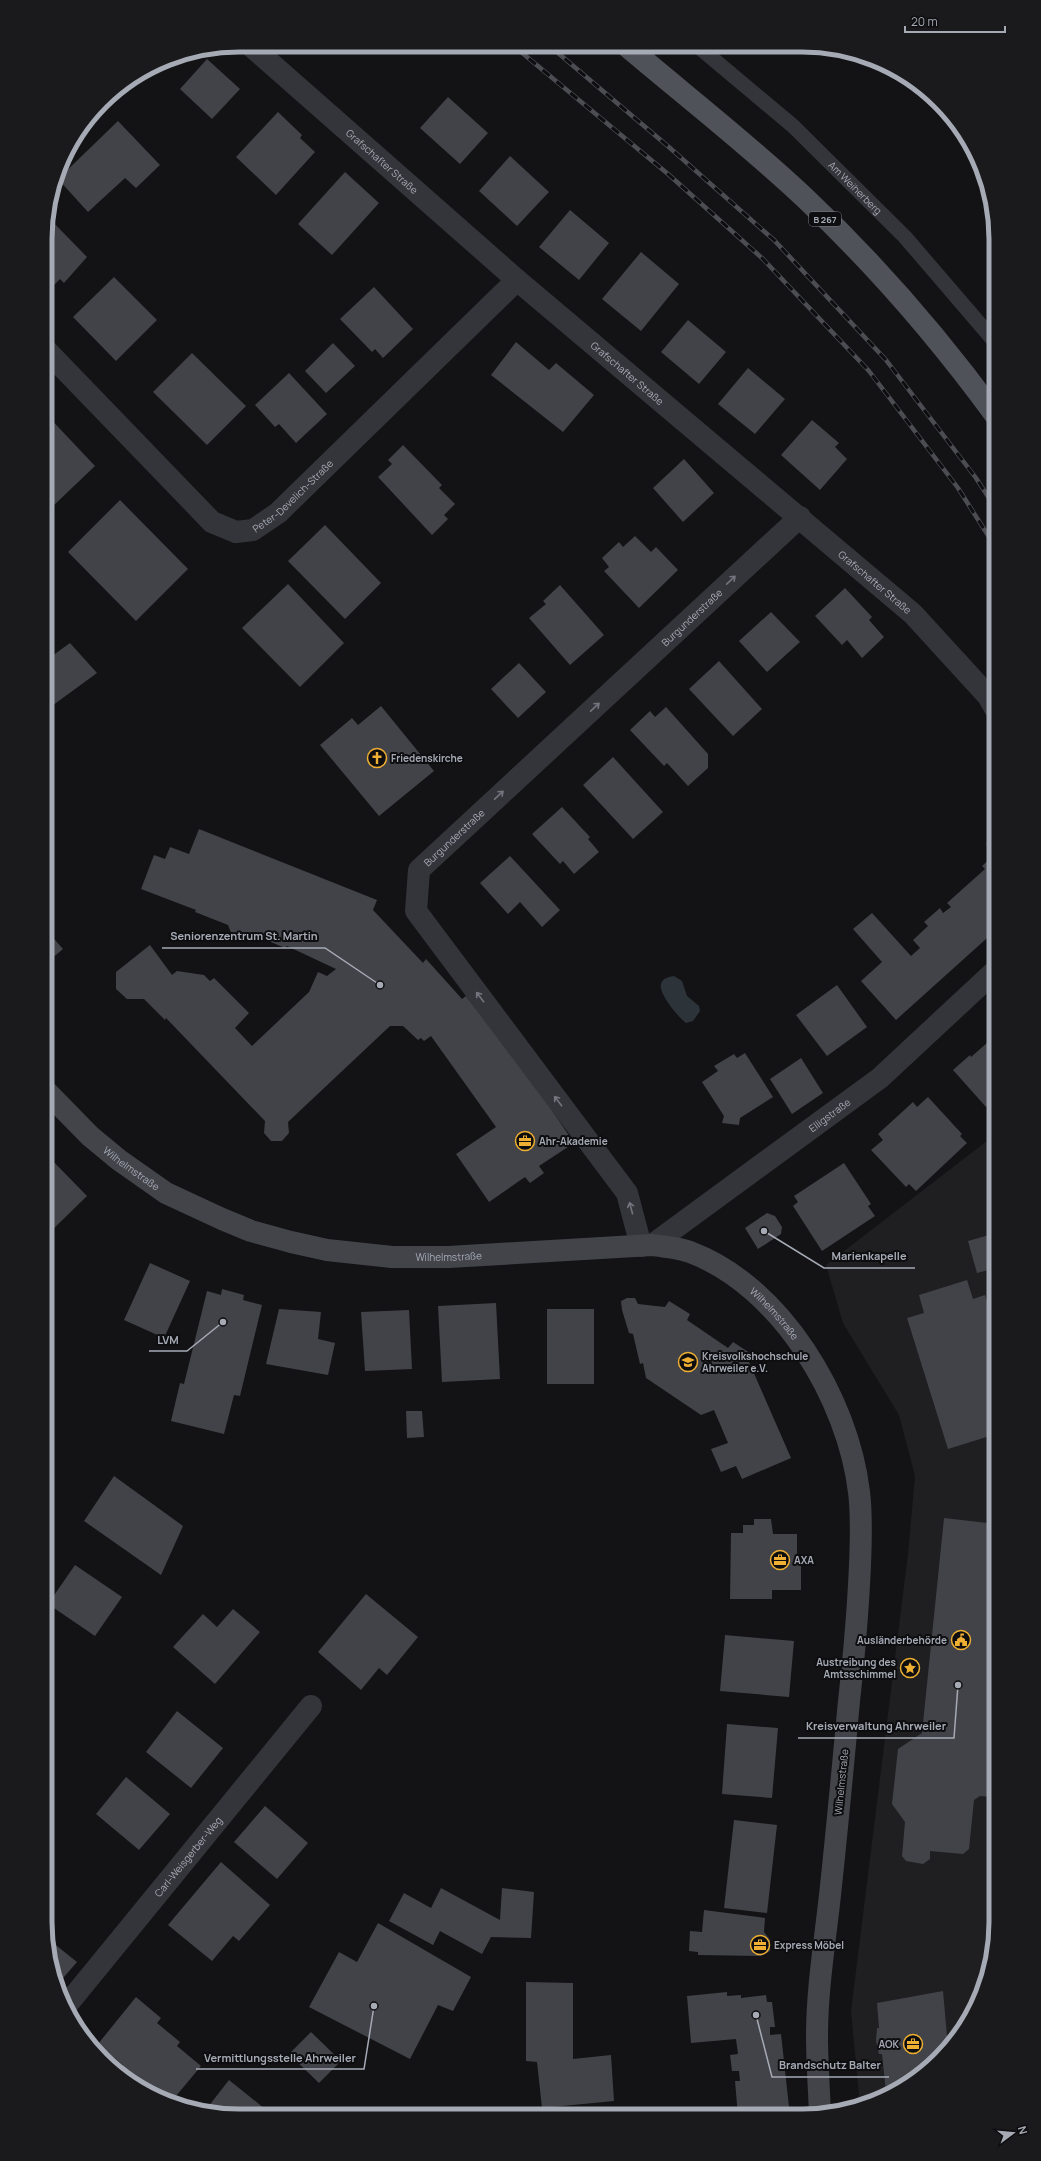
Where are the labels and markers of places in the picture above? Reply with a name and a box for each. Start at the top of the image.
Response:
church icon: Friedenskirche [366,747,388,769]
place label: Friedenskirche [391,751,463,765]
callout: Seniorenzentrum St. Martin [162,925,325,948]
office icon: Ahr-Akademie [514,1130,536,1152]
place label: Ahr-Akademie [539,1134,608,1148]
callout: Marienkapelle [824,1245,915,1268]
callout: LVM [149,1328,187,1351]
place label: Kreisvolkshochschule Ahrweiler e.V. [702,1349,808,1375]
school or university icon: Kreisvolkshochschule Ahrweiler e.V. [677,1351,699,1373]
office icon: AXA [769,1549,791,1571]
place label: AXA [794,1553,814,1567]
public building icon: Ausländerbehörde [950,1629,972,1651]
place label: Ausländerbehörde [857,1633,947,1647]
place label: Austreibung des Amtsschimmel [816,1655,897,1681]
place icon: Austreibung des Amtsschimmel [899,1657,921,1679]
callout: Kreisverwaltung Ahrweiler [798,1715,954,1738]
office icon: Express Möbel [749,1934,771,1956]
place label: Express Möbel [774,1938,844,1952]
office icon: AOK [902,2033,924,2055]
place label: AOK [879,2037,900,2051]
callout: Vermittlungsstelle Ahrweiler [196,2046,364,2069]
callout: Brandschutz Balter [772,2054,889,2077]

